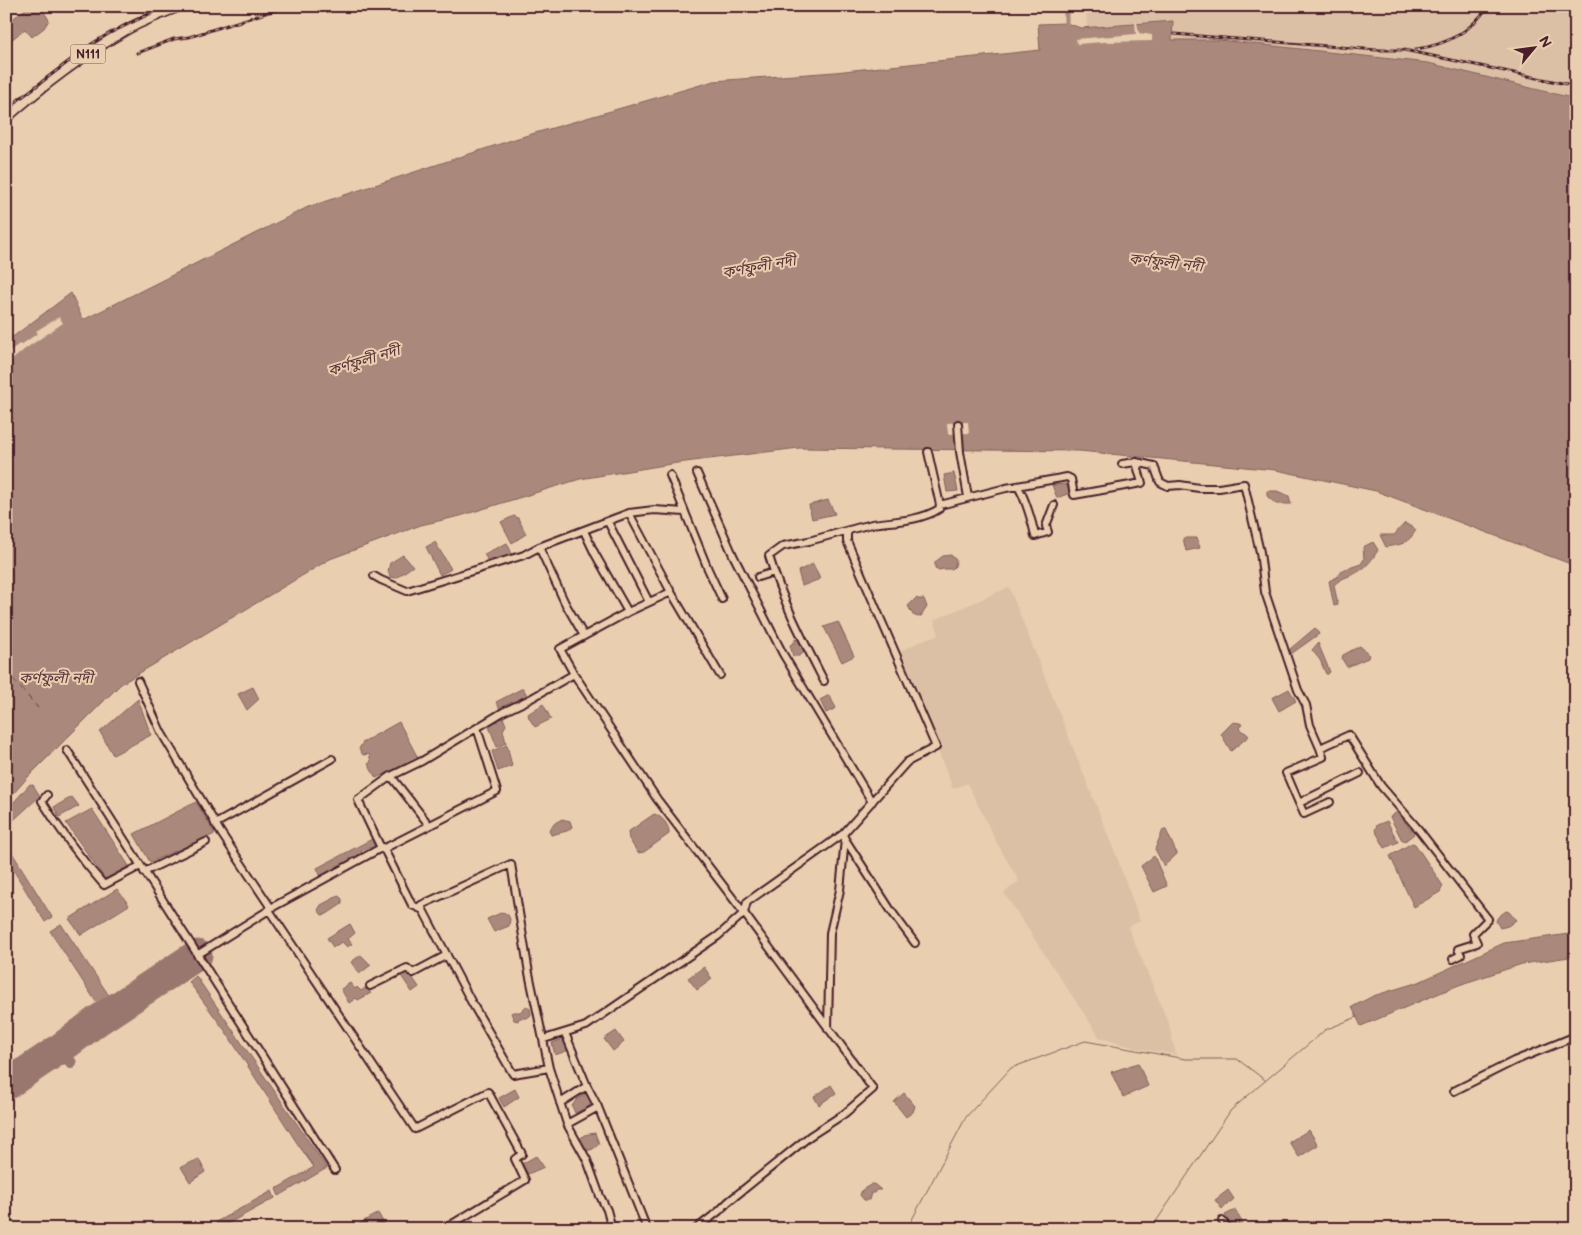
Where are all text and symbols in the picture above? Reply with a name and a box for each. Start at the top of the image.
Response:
north arrow [1510,22,1560,72]
text: N [1535,33,1555,51]
road number: N111 [70,44,106,64]
water label: কর্ণফুলী নদী [1128,250,1207,277]
water label: কর্ণফুলী নদী [721,251,800,283]
water label: কর্ণফুলী নদী [326,340,405,381]
water label: কর্ণফুলী নদী [19,669,96,688]

